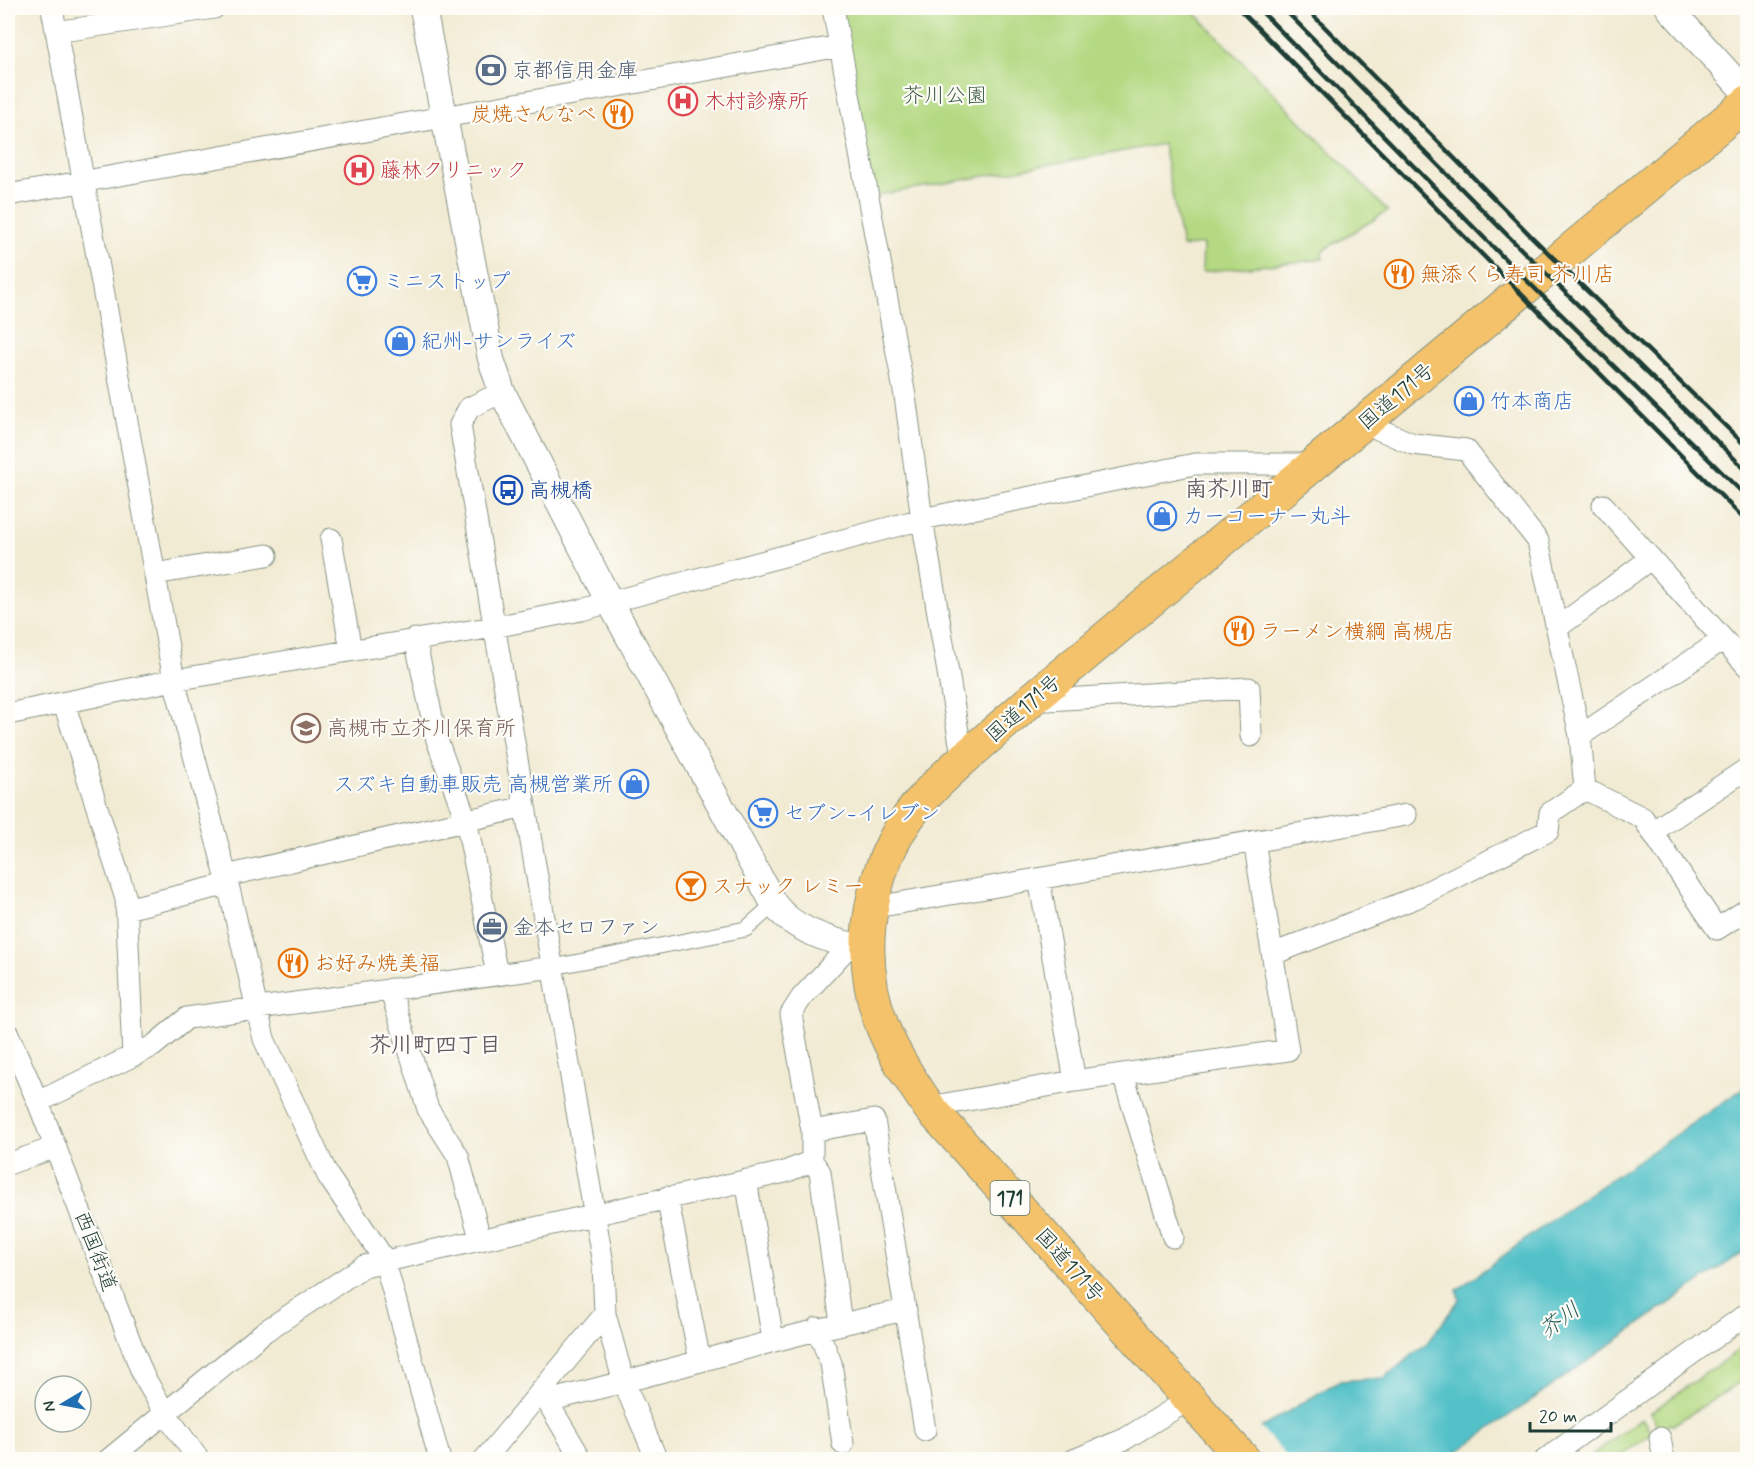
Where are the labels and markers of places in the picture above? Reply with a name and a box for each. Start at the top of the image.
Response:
bank icon: 京都信用金庫 [475,54,507,86]
place label: 京都信用金庫 [512,57,638,85]
hospital icon: 木村診療所 [667,85,699,117]
place label: 木村診療所 [704,88,809,116]
restaurant icon: 炭焼さんなべ [602,98,634,130]
place label: 炭焼さんなべ [471,101,597,129]
hospital icon: 藤林クリニック [343,154,375,186]
place label: 藤林クリニック [380,157,527,185]
restaurant icon: 無添くら寿司 芥川店 [1383,258,1415,290]
place label: 無添くら寿司 芥川店 [1420,261,1615,289]
supermarket icon: ミニストップ [346,265,378,297]
place label: ミニストップ [383,268,511,296]
shop icon: 紀州-サンライズ [384,325,416,357]
place label: 紀州-サンライズ [421,328,576,356]
shop icon: 竹本商店 [1453,385,1485,417]
place label: 竹本商店 [1490,388,1574,416]
bus stop icon: 高槻橋 [492,474,524,506]
place label: 高槻橋 [529,477,592,505]
shop icon: カーコーナー丸斗 [1146,500,1178,532]
place label: カーコーナー丸斗 [1183,503,1351,531]
restaurant icon: ラーメン横綱 高槻店 [1223,615,1255,647]
place label: ラーメン横綱 高槻店 [1260,618,1455,646]
school or university icon: 高槻市立芥川保育所 [290,712,322,744]
place label: 高槻市立芥川保育所 [327,715,516,743]
shop icon: スズキ自動車販売 高槻営業所 [618,768,650,800]
place label: スズキ自動車販売 高槻営業所 [333,771,613,799]
supermarket icon: セブン-イレブン [747,797,779,829]
place label: セブン-イレブン [784,800,940,828]
bar icon: スナック レミー [675,870,707,902]
place label: スナック レミー [712,873,864,901]
office icon: 金本セロファン [476,911,508,943]
place label: 金本セロファン [513,914,660,942]
restaurant icon: お好み焼美福 [277,947,309,979]
place label: お好み焼美福 [314,950,440,978]

